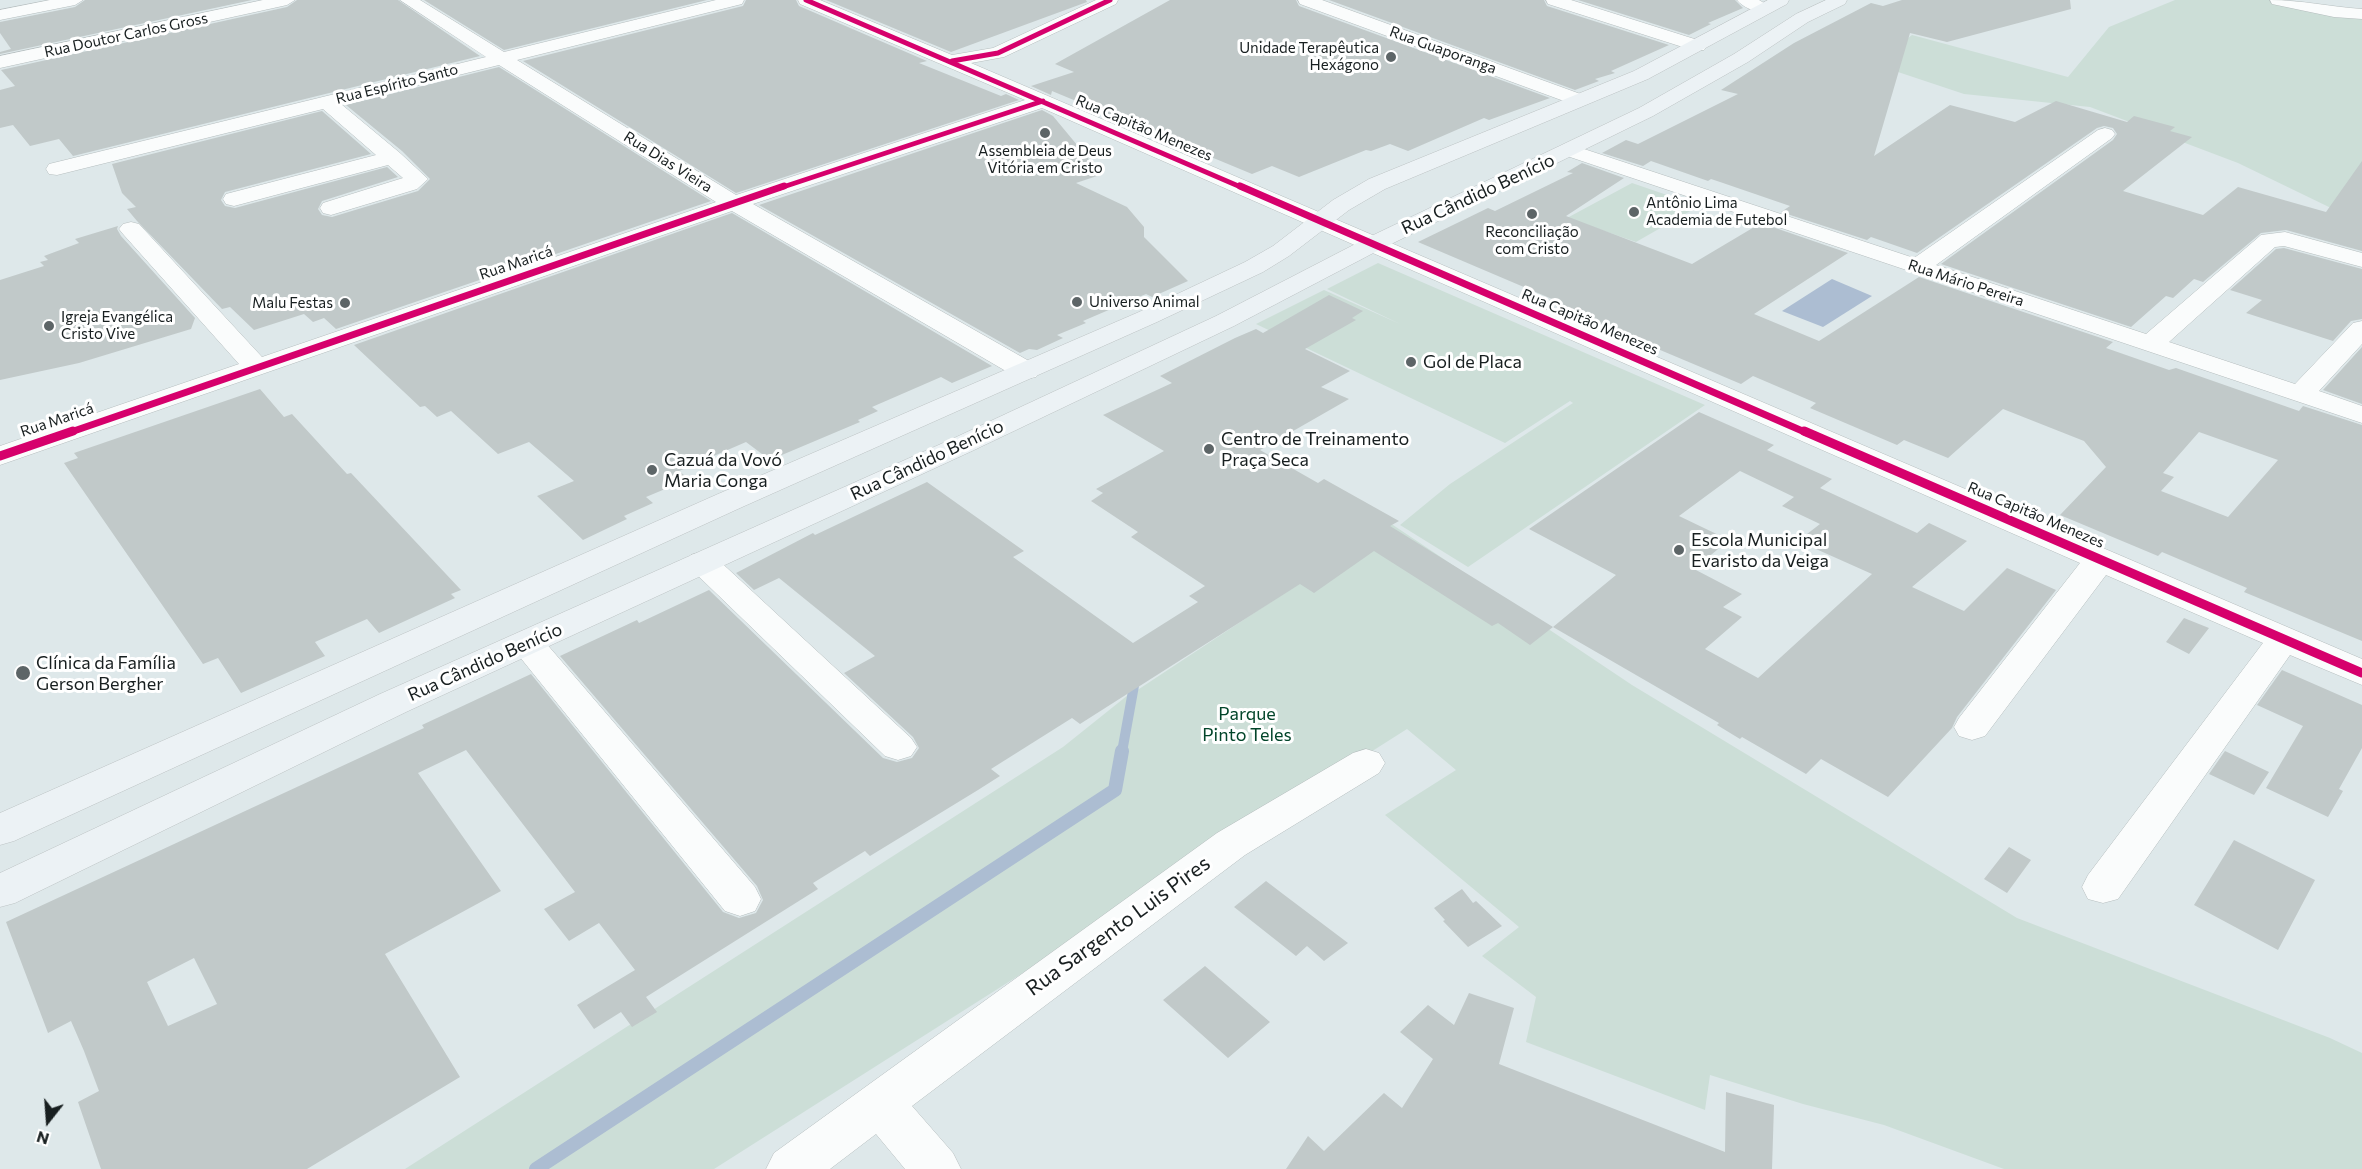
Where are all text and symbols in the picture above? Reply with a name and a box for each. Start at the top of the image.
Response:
street label: Rua Doutor Carlos Gross [42,9,210,61]
street label: Rua Guaporanga [1387,22,1499,78]
place label: Unidade Terapêutica Hexágono [1239,39,1379,74]
marker: Unidade Terapêutica Hexágono [1384,50,1398,64]
street label: Rua Espírito Santo [334,60,460,108]
street label: Rua Capitão Menezes [1073,91,1215,165]
marker: Assembleia de Deus Vitória em Cristo [1038,126,1052,140]
street label: Rua Dias Vieira [620,128,716,196]
place label: Assembleia de Deus Vitória em Cristo [978,142,1112,177]
street label: Rua Cândido Benício [1398,149,1558,239]
place label: Antônio Lima Academia de Futebol [1646,194,1787,229]
marker: Antônio Lima Academia de Futebol [1627,205,1641,219]
marker: Reconciliação com Cristo [1525,207,1539,221]
place label: Reconciliação com Cristo [1485,223,1579,258]
street label: Rua Maricá [477,242,555,284]
street label: Rua Mário Pereira [1906,256,2026,310]
street label: Rua Capitão Menezes [1519,285,1661,359]
place label: Universo Animal [1089,293,1200,311]
place label: Malu Festas [252,294,333,312]
marker: Universo Animal [1070,295,1084,309]
marker: Malu Festas [338,296,352,310]
place label: Igreja Evangélica Cristo Vive [61,308,173,343]
marker: Igreja Evangélica Cristo Vive [42,319,56,333]
place label: Gol de Placa [1423,351,1522,373]
marker: Gol de Placa [1404,355,1418,369]
street label: Rua Maricá [18,399,96,441]
street label: Rua Cândido Benício [847,415,1007,505]
place label: Centro de Treinamento Praça Seca [1221,428,1409,470]
marker: Centro de Treinamento Praça Seca [1202,442,1216,456]
place label: Cazuá da Vovó Maria Conga [664,449,782,492]
marker: Cazuá da Vovó Maria Conga [645,463,659,477]
street label: Rua Capitão Menezes [1965,478,2107,552]
place label: Escola Municipal Evaristo da Veiga [1691,529,1829,572]
marker: Escola Municipal Evaristo da Veiga [1672,543,1686,557]
street label: Rua Cândido Benício [404,618,566,706]
place label: Clínica da Família Gerson Bergher [36,652,176,694]
marker: Clínica da Família Gerson Bergher [14,664,32,682]
park label: Parque Pinto Teles [1202,703,1292,746]
street label: Rua Sargento Luis Pires [1021,851,1215,1001]
north arrow [18,1091,78,1151]
text: N [34,1128,51,1150]

